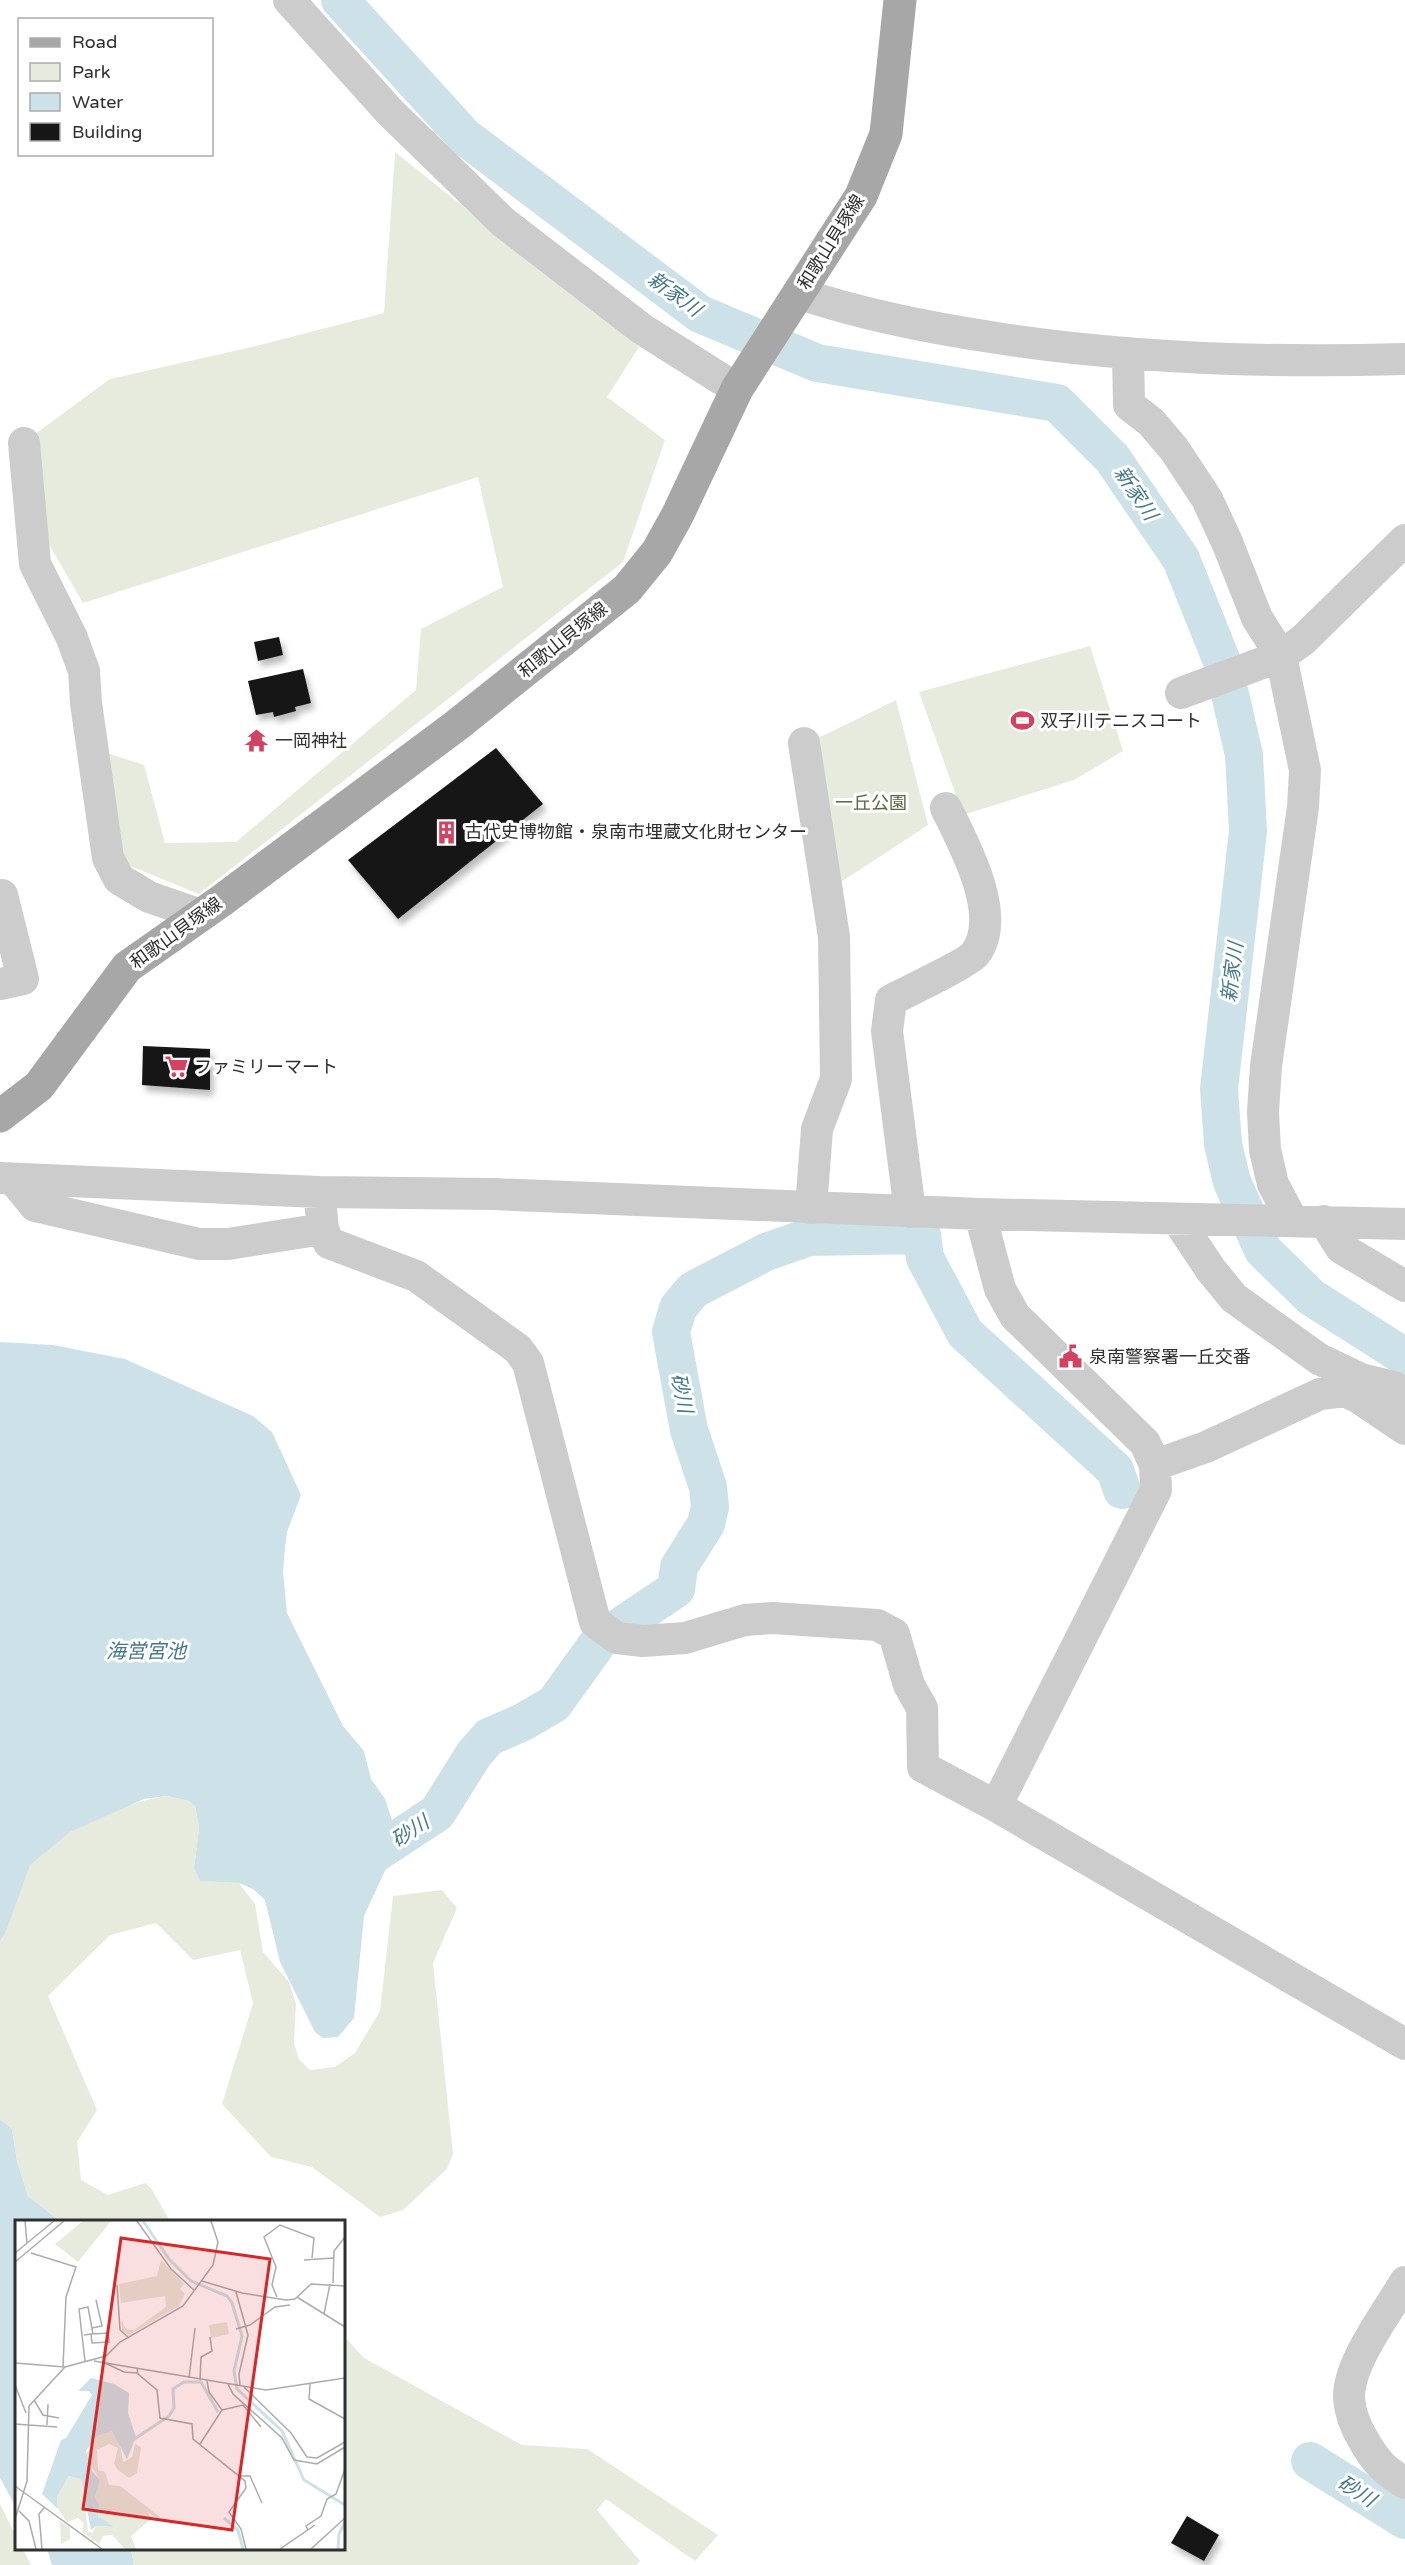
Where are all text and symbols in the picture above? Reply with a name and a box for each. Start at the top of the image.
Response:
legend [18,18,213,156]
text: Road [72,31,117,53]
text: Park [72,61,111,83]
text: Water [72,91,123,113]
text: Building [72,121,142,143]
street label: 和歌山貝塚線 [793,190,869,294]
water label: 新家川 [643,267,707,323]
water label: 新家川 [1108,462,1163,527]
street label: 和歌山貝塚線 [514,597,612,683]
sports icon: 双子川テニスコート [1009,708,1035,734]
place label: 双子川テニスコート [1040,710,1202,732]
temple icon: 一岡神社 [244,728,270,754]
place label: 一岡神社 [275,730,347,752]
park label: 一丘公園 [835,792,907,814]
building icon: 古代史博物館・泉南市埋蔵文化財センター [434,819,460,845]
place label: 古代史博物館・泉南市埋蔵文化財センター [465,821,807,843]
street label: 和歌山貝塚線 [126,892,226,974]
water label: 新家川 [1217,939,1249,1003]
supermarket icon: ファミリーマート [163,1054,189,1080]
place label: ファミリーマート [194,1056,338,1078]
public building icon: 泉南警察署一丘交番 [1058,1344,1084,1370]
place label: 泉南警察署一丘交番 [1089,1346,1251,1368]
water label: 砂川 [665,1371,697,1417]
water label: 海営宮池 [106,1640,188,1664]
water label: 砂川 [387,1810,436,1853]
inset map [15,2220,345,2550]
water label: 砂川 [1333,2471,1381,2514]

